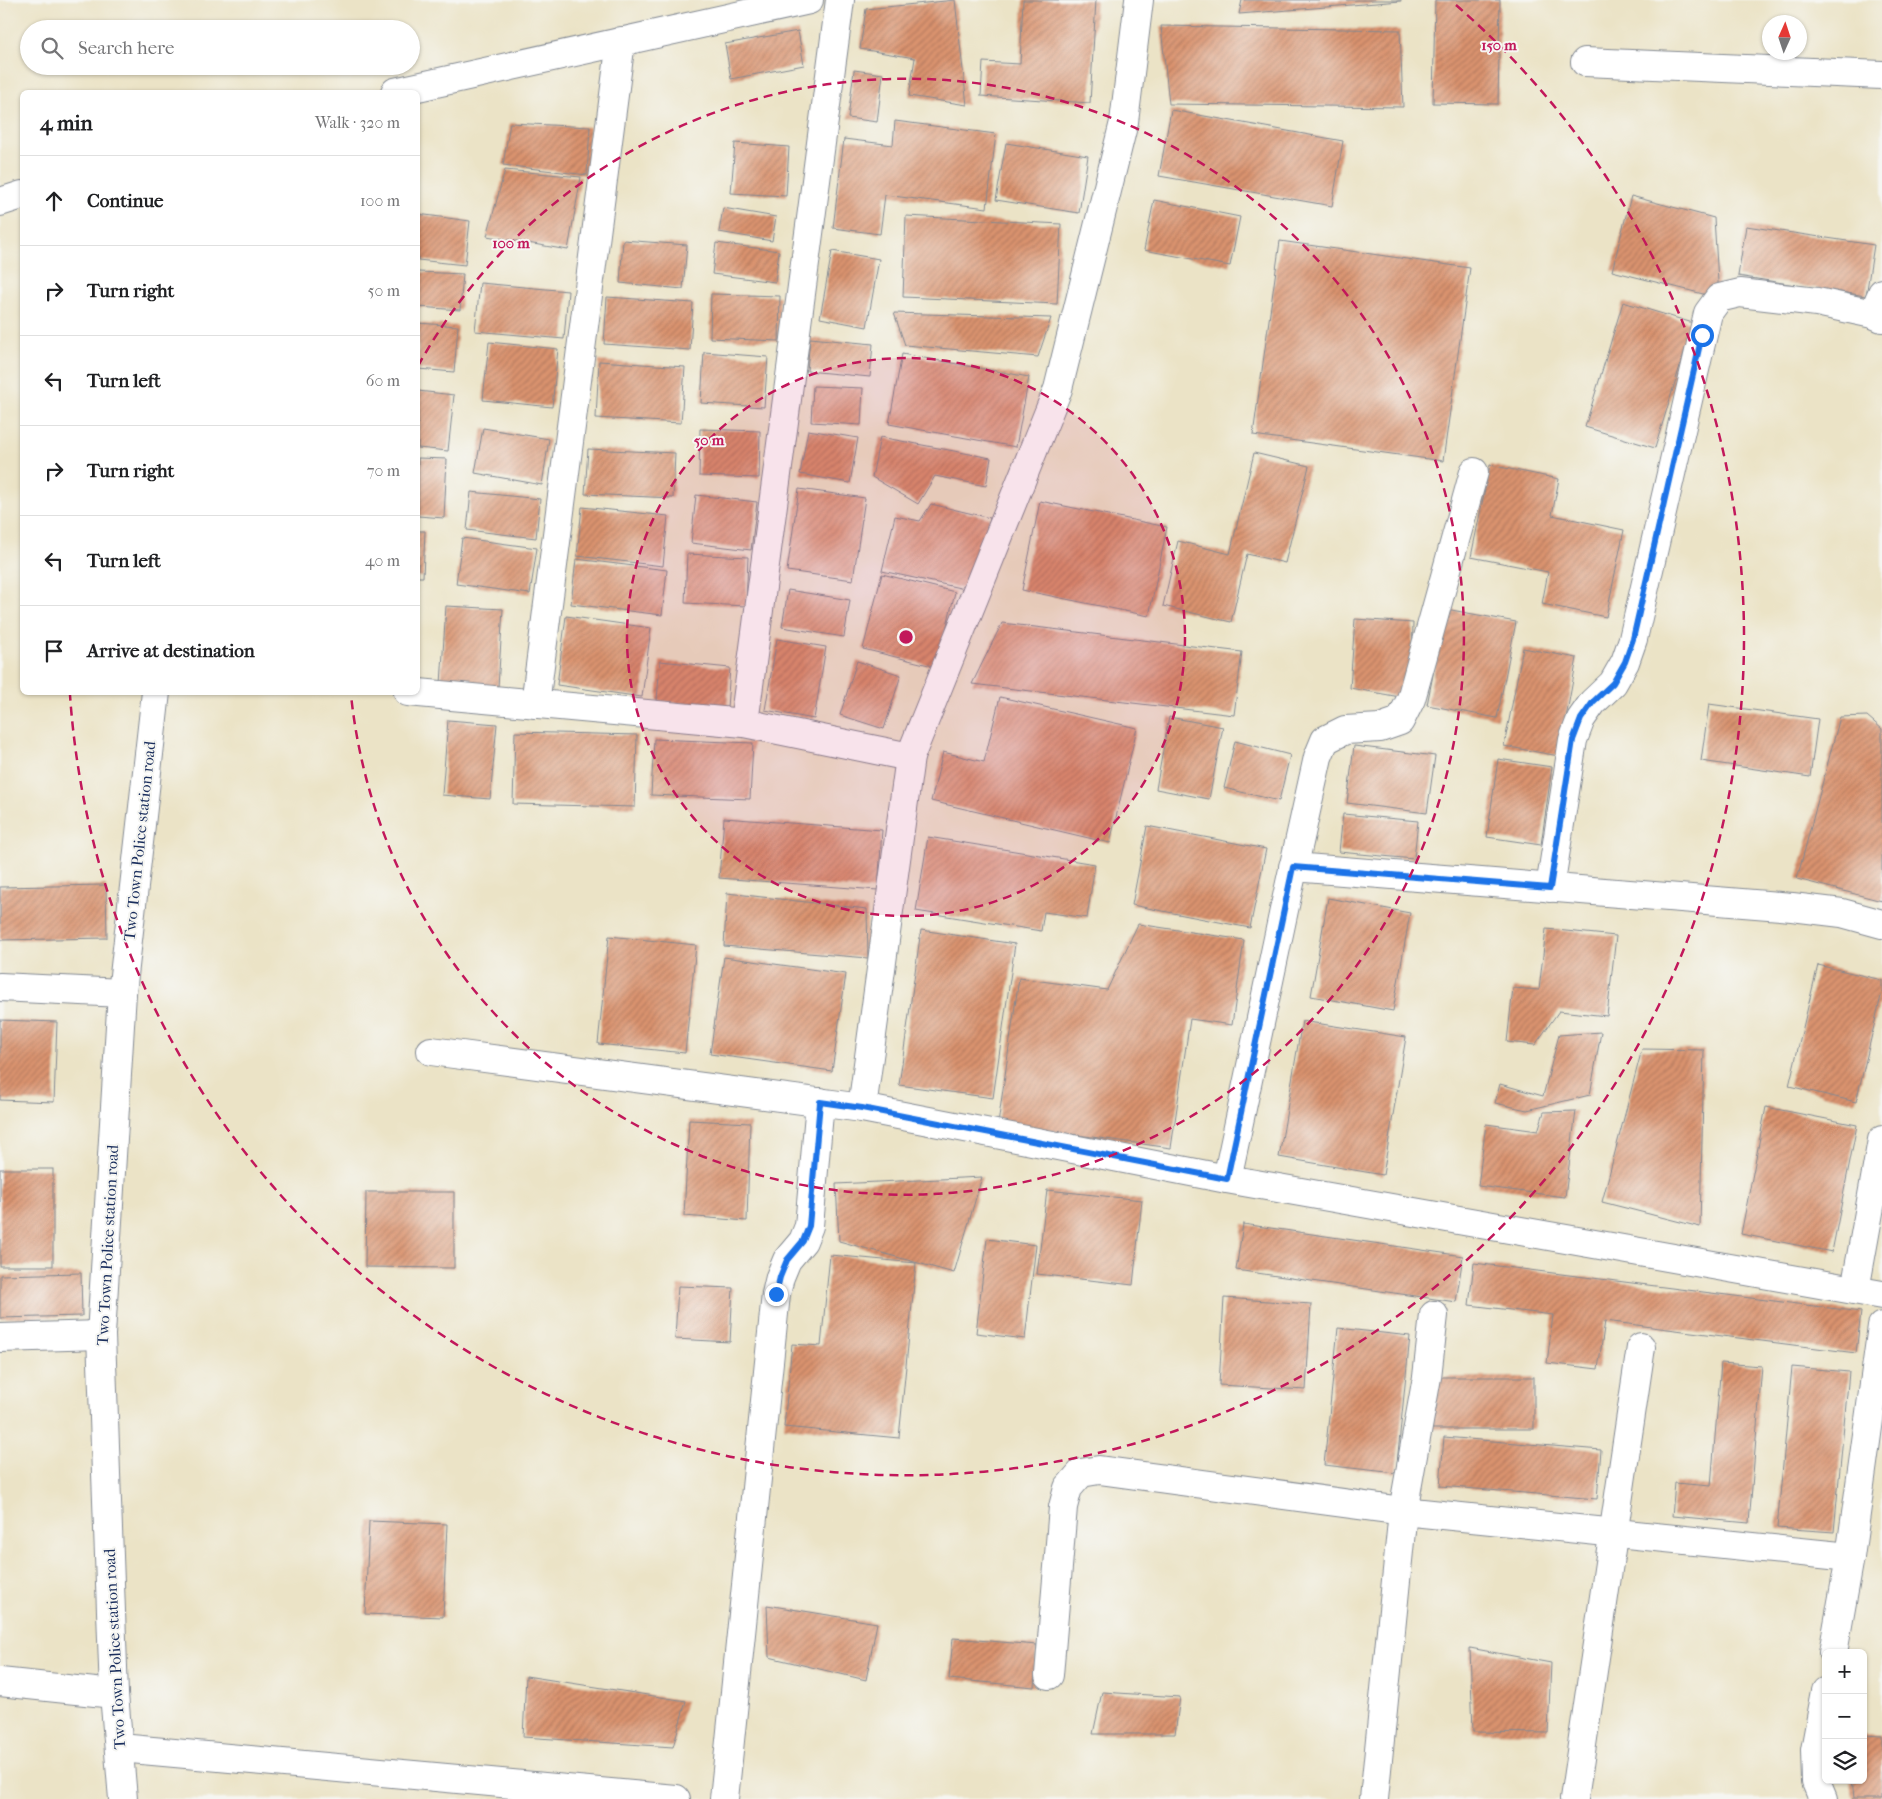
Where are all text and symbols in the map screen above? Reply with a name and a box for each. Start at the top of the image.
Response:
north arrow [1762,15,1807,60]
search box [20,20,420,75]
icon: search [38,34,66,62]
text: 150 m [1481,36,1517,54]
text: Search here [78,37,174,59]
text: 4 min [40,111,93,135]
text: Walk · 320 m [315,113,400,132]
icon: ahead [40,187,68,215]
text: Continue [87,190,163,212]
text: 100 m [360,191,400,210]
text: 100 m [492,234,530,252]
icon: right [40,277,68,305]
text: Turn right [87,280,174,302]
text: 50 m [368,281,400,300]
route start [1691,324,1714,347]
icon: left [40,367,68,395]
text: Turn left [87,370,161,392]
text: 60 m [366,371,400,390]
text: 50 m [694,431,725,449]
icon: right [40,457,68,485]
text: Turn right [87,460,174,482]
text: 70 m [367,461,400,480]
icon: left [40,547,68,575]
text: Turn left [87,550,161,572]
text: 40 m [365,551,400,570]
centre of rings [897,628,915,646]
icon: arrive [40,637,68,665]
text: Arrive at destination [87,640,255,662]
street label: Two Town Police station road [120,740,159,942]
street label: Two Town Police station road [93,1144,122,1346]
route end [765,1283,788,1306]
street label: Two Town Police station road [100,1548,129,1750]
map controls [1822,1649,1867,1784]
button: + [1822,1649,1867,1694]
button: − [1822,1694,1867,1739]
button: layers [1822,1739,1867,1784]

